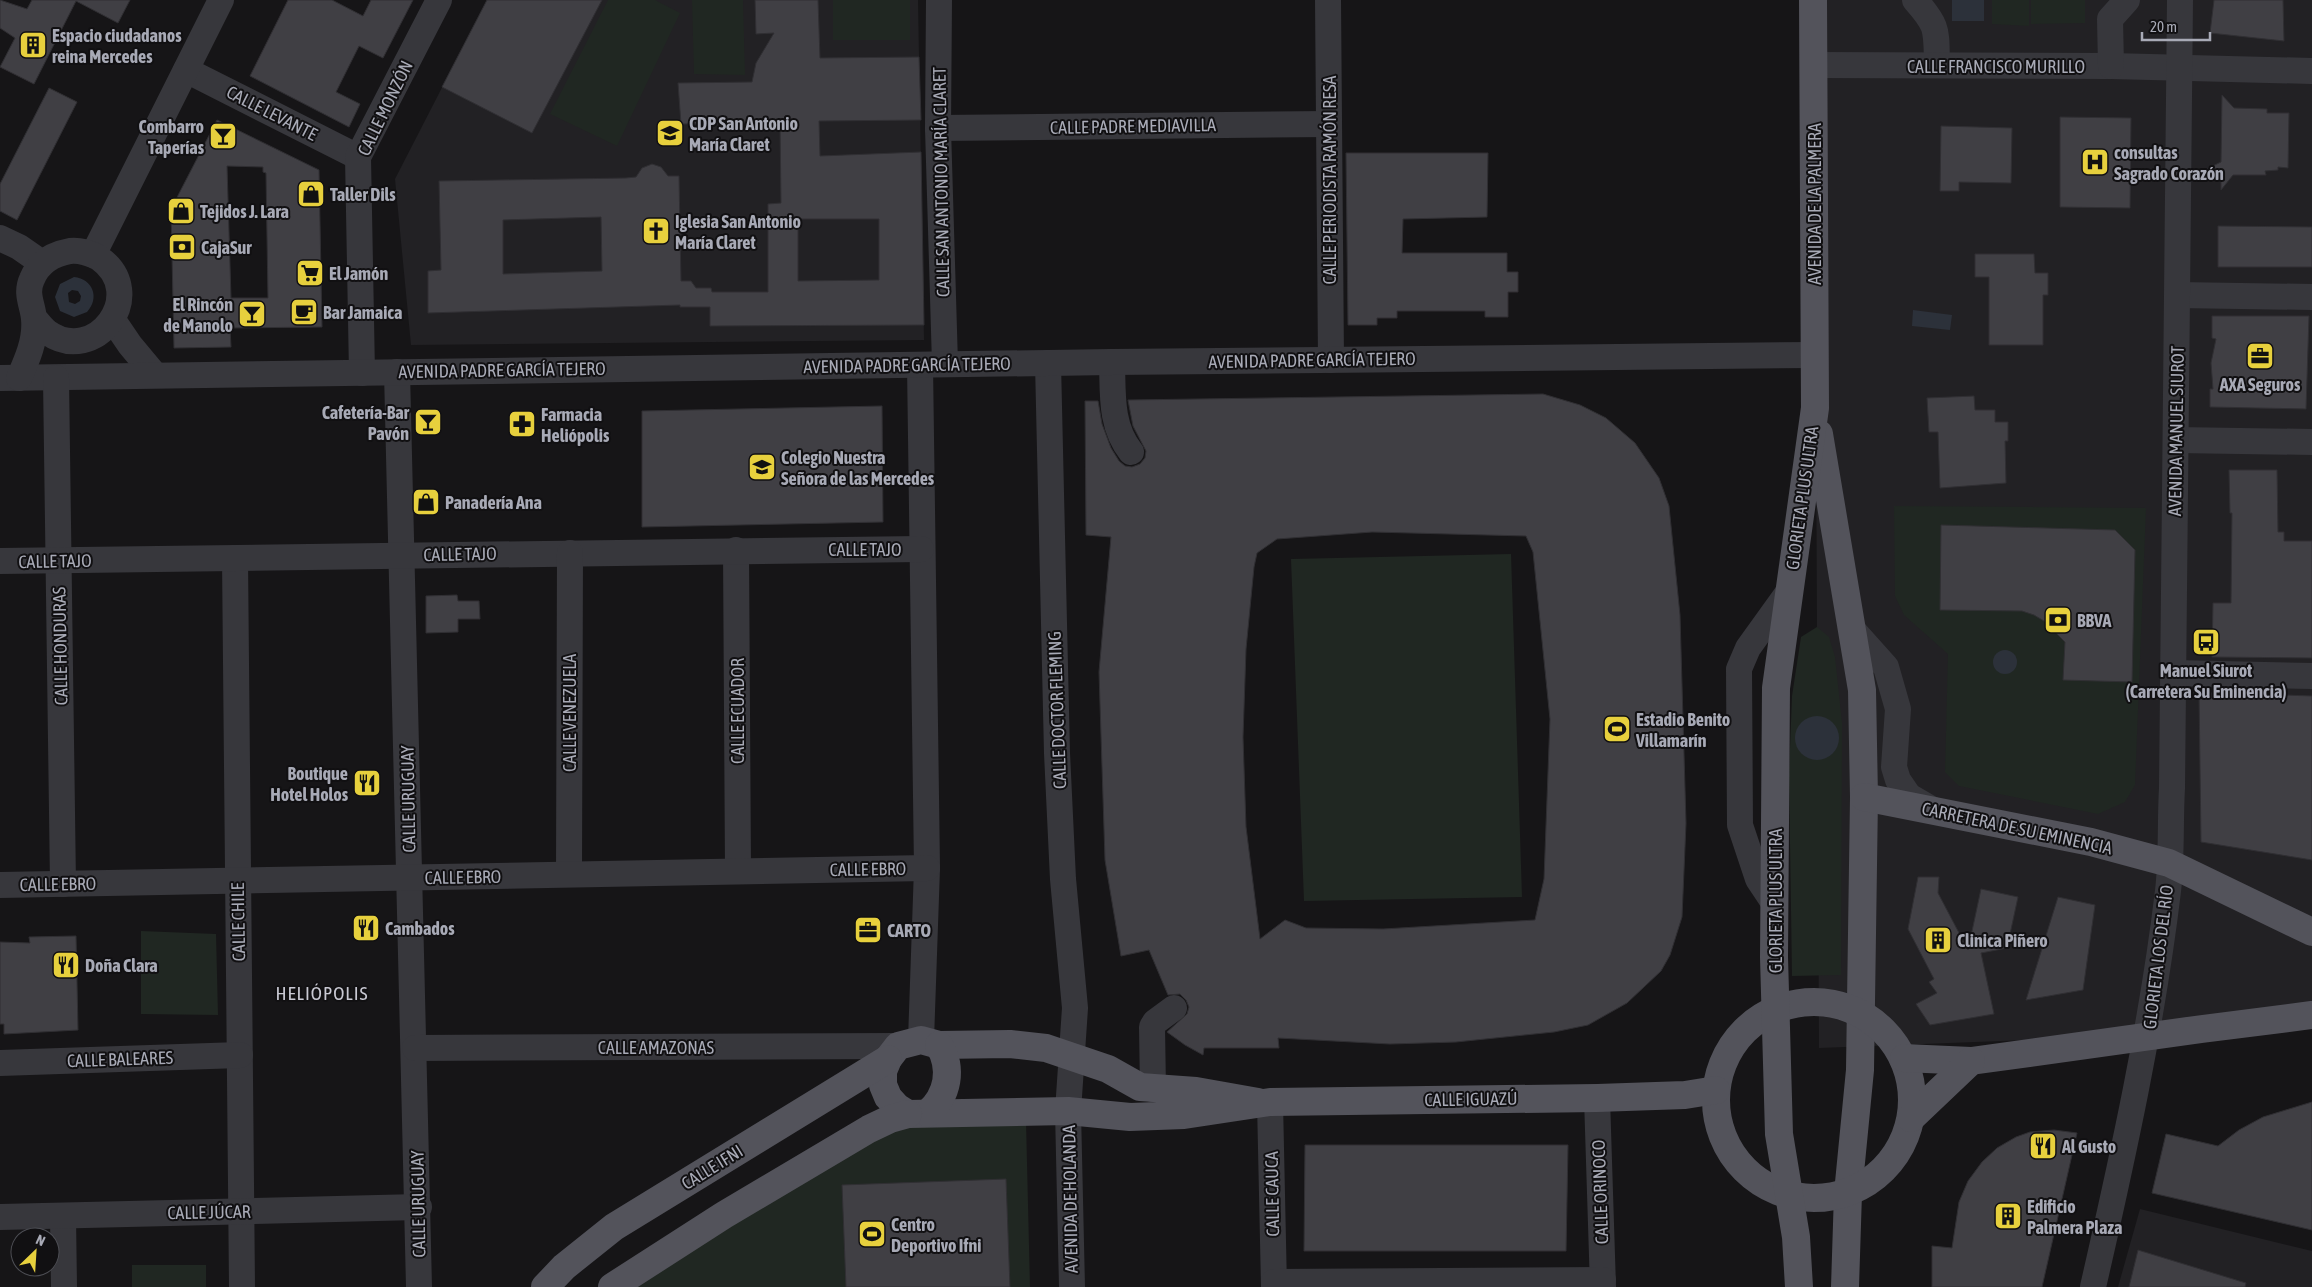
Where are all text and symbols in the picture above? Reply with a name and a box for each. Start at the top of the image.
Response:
scale bar [2142,10,2210,42]
text: 20 m [2150,18,2177,35]
place label: Espacio ciudadanos reina Mercedes [52,25,182,67]
building icon: Espacio ciudadanos reina Mercedes [18,30,48,60]
street label: CALLE FRANCISCO MURILLO [1907,56,2085,77]
street label: CALLE MONZÓN [353,57,417,159]
street label: CALLE SAN ANTONIO MARÍA CLARET [928,67,954,297]
street label: CALLE PERIODISTA RAMÓN RESA [1319,75,1340,284]
street label: CALLE LEVANTE [223,81,321,145]
place label: CDP San Antonio María Claret [689,113,798,155]
street label: CALLE PADRE MEDIAVILLA [1050,114,1216,138]
place label: Combarro Taperías [138,116,205,158]
school or university icon: CDP San Antonio María Claret [655,118,685,148]
bar icon: Combarro Taperías [208,121,238,151]
street label: AVENIDA DE LA PALMERA [1804,123,1825,285]
place label: consultas Sagrado Corazón [2114,142,2224,184]
hospital icon: consultas Sagrado Corazón [2080,147,2110,177]
shop icon: Taller Dils [296,179,326,209]
place label: Taller Dils [330,184,396,205]
shop icon: Tejidos J. Lara [166,196,196,226]
place label: Tejidos J. Lara [200,201,289,222]
place label: Iglesia San Antonio María Claret [675,211,801,253]
church icon: Iglesia San Antonio María Claret [641,216,671,246]
bank icon: CajaSur [167,232,197,262]
place label: CajaSur [201,237,252,258]
supermarket icon: El Jamón [295,258,325,288]
place label: El Jamón [329,263,388,284]
place label: El Rincón de Manolo [163,294,233,336]
cafe icon: Bar Jamaica [289,297,319,327]
bar icon: El Rincón de Manolo [237,299,267,329]
place label: Bar Jamaica [323,302,402,323]
office icon: AXA Seguros [2245,341,2275,371]
street label: AVENIDA MANUEL SIUROT [2164,346,2188,516]
street label: AVENIDA PADRE GARCÍA TEJERO [1208,348,1416,372]
street label: AVENIDA PADRE GARCÍA TEJERO [803,353,1011,377]
street label: AVENIDA PADRE GARCÍA TEJERO [398,358,606,382]
place label: AXA Seguros [2219,374,2301,395]
place label: Cafetería-Bar Pavón [322,402,410,444]
place label: Farmacia Heliópolis [541,404,610,446]
bar icon: Cafetería-Bar Pavón [413,407,443,437]
pharmacy icon: Farmacia Heliópolis [507,409,537,439]
street label: GLORIETA PLUS ULTRA [1782,425,1822,571]
place label: Colegio Nuestra Señora de las Mercedes [781,447,935,489]
school or university icon: Colegio Nuestra Señora de las Mercedes [747,452,777,482]
shop icon: Panadería Ana [411,487,441,517]
place label: Panadería Ana [445,492,542,513]
street label: CALLE TAJO [828,539,902,560]
street label: CALLE TAJO [423,543,497,565]
street label: CALLE TAJO [18,550,92,572]
street label: CALLE HONDURAS [48,586,72,706]
bank icon: BBVA [2043,605,2073,635]
place label: BBVA [2077,610,2112,631]
bus stop icon: Manuel Siurot (Carretera Su Eminencia) [2191,627,2221,657]
street label: CALLE DOCTOR FLEMING [1044,631,1070,789]
street label: CALLE VENEZUELA [559,654,580,772]
street label: CALLE ECUADOR [727,658,748,764]
place label: Manuel Siurot (Carretera Su Eminencia) [2125,660,2287,702]
place label: Estadio Benito Villamarín [1635,709,1730,751]
sports icon: Estadio Benito Villamarín [1602,714,1632,744]
street label: CALLE URUGUAY [397,745,419,853]
place label: Boutique Hotel Holos [270,763,349,805]
restaurant icon: Boutique Hotel Holos [352,768,382,798]
street label: CARRETERA DE SU EMINENCIA [1920,798,2114,858]
street label: GLORIETA PLUS ULTRA [1765,829,1786,973]
street label: CALLE EBRO [830,858,906,880]
street label: CALLE EBRO [425,866,501,888]
street label: CALLE EBRO [20,873,96,895]
street label: CALLE CHILE [227,882,249,962]
street label: GLORIETA LOS DEL RÍO [2139,884,2177,1030]
restaurant icon: Cambados [351,913,381,943]
office icon: CARTO [853,915,883,945]
place label: Cambados [385,918,455,939]
place label: CARTO [887,920,931,941]
building icon: Clinica Piñero [1923,925,1953,955]
place label: Clinica Piñero [1957,930,2048,951]
restaurant icon: Doña Clara [51,950,81,980]
place label: Doña Clara [85,955,158,976]
district label: HELIÓPOLIS [275,982,369,1004]
street label: CALLE AMAZONAS [598,1037,715,1058]
street label: CALLE BALEARES [67,1047,174,1071]
street label: CALLE IGUAZÚ [1424,1088,1518,1110]
street label: AVENIDA DE HOLANDA [1058,1125,1082,1273]
restaurant icon: Al Gusto [2028,1131,2058,1161]
place label: Al Gusto [2061,1136,2116,1157]
street label: CALLE ORINOCO [1588,1139,1612,1245]
street label: CALLE IFNI [678,1140,746,1194]
street label: CALLE URUGUAY [407,1150,429,1258]
street label: CALLE CAUCA [1261,1151,1283,1237]
place label: Edificio Palmera Plaza [2027,1196,2122,1238]
street label: CALLE JÚCAR [167,1201,251,1223]
building icon: Edificio Palmera Plaza [1993,1201,2023,1231]
place label: Centro Deportivo Ifni [891,1214,981,1256]
sports icon: Centro Deportivo Ifni [857,1219,887,1249]
north arrow [10,1227,60,1277]
text: N [33,1231,48,1249]

